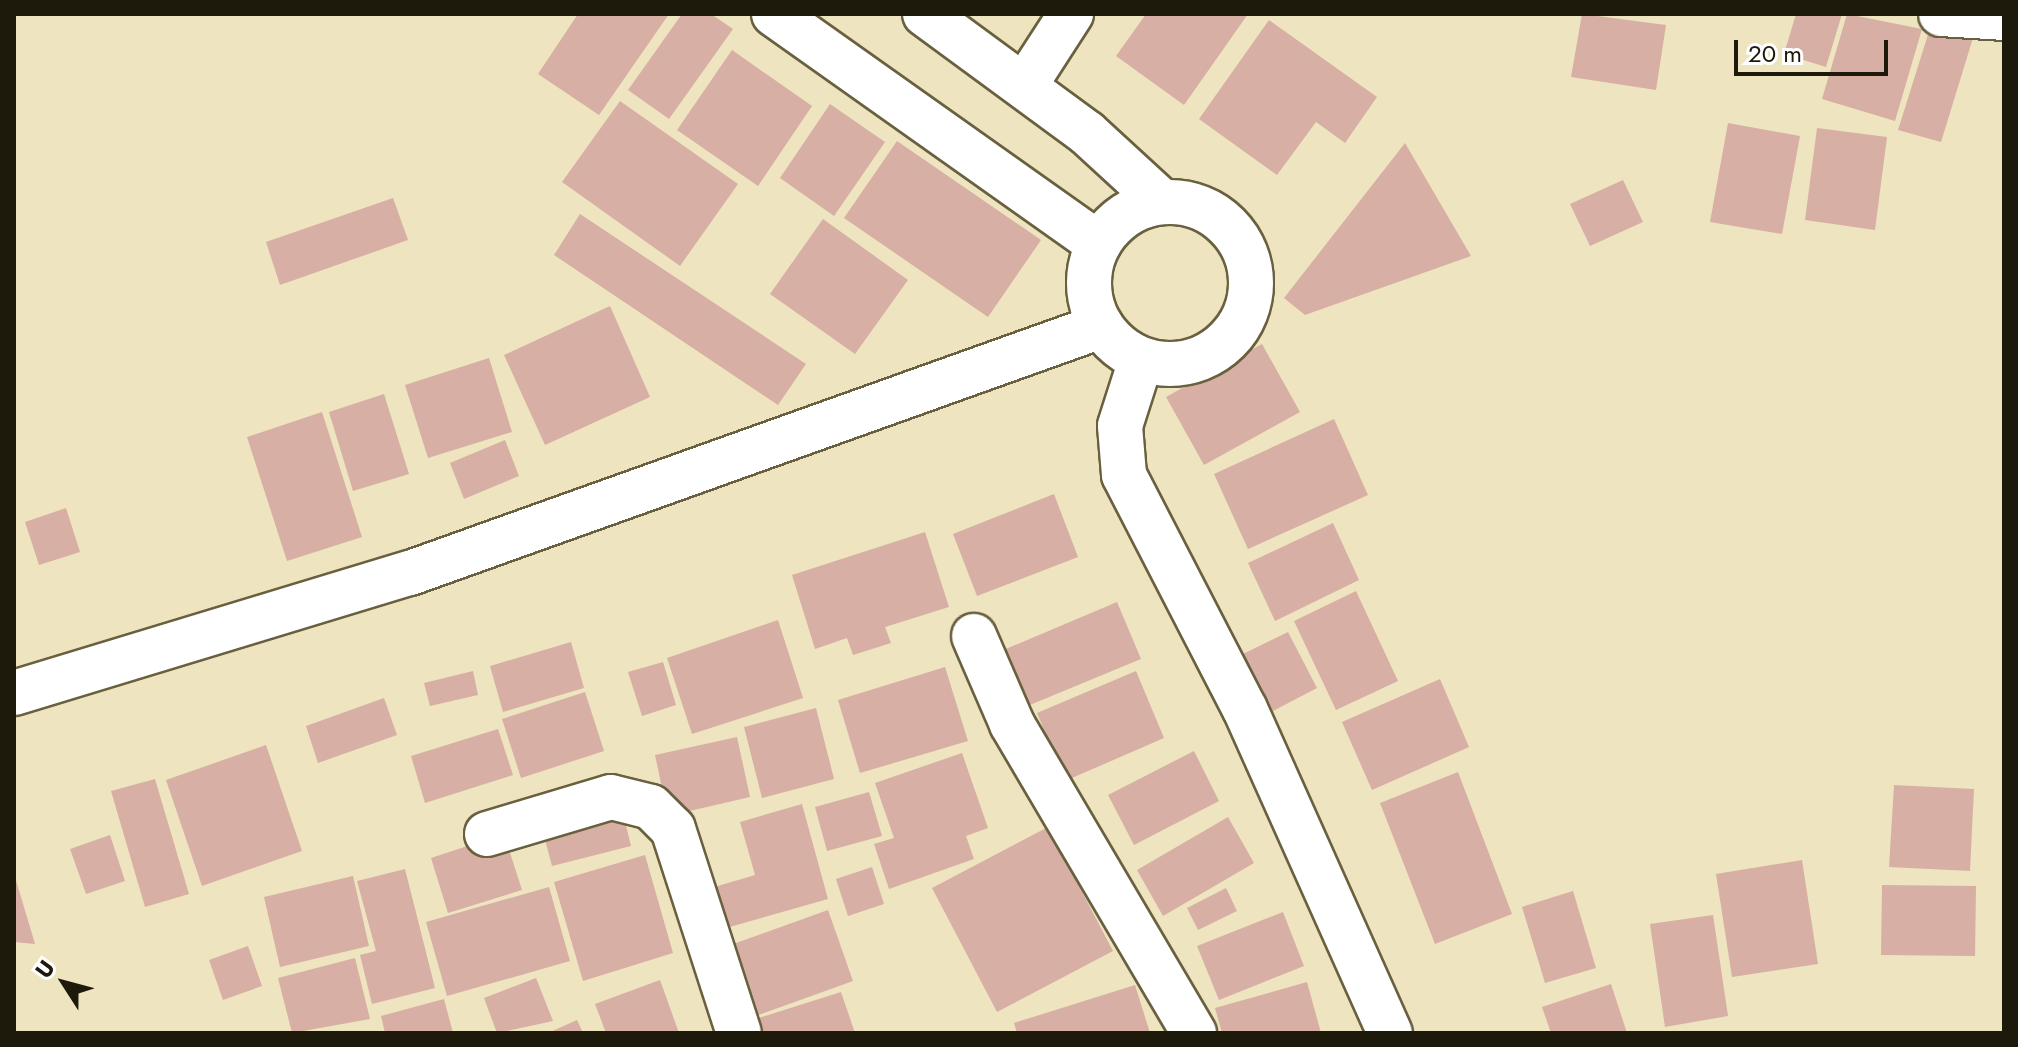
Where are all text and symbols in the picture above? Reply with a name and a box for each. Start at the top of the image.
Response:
scale bar [1738,24,1892,74]
text: 20 m [1748,36,1802,71]
north arrow [24,943,104,1023]
text: U [27,953,62,985]

